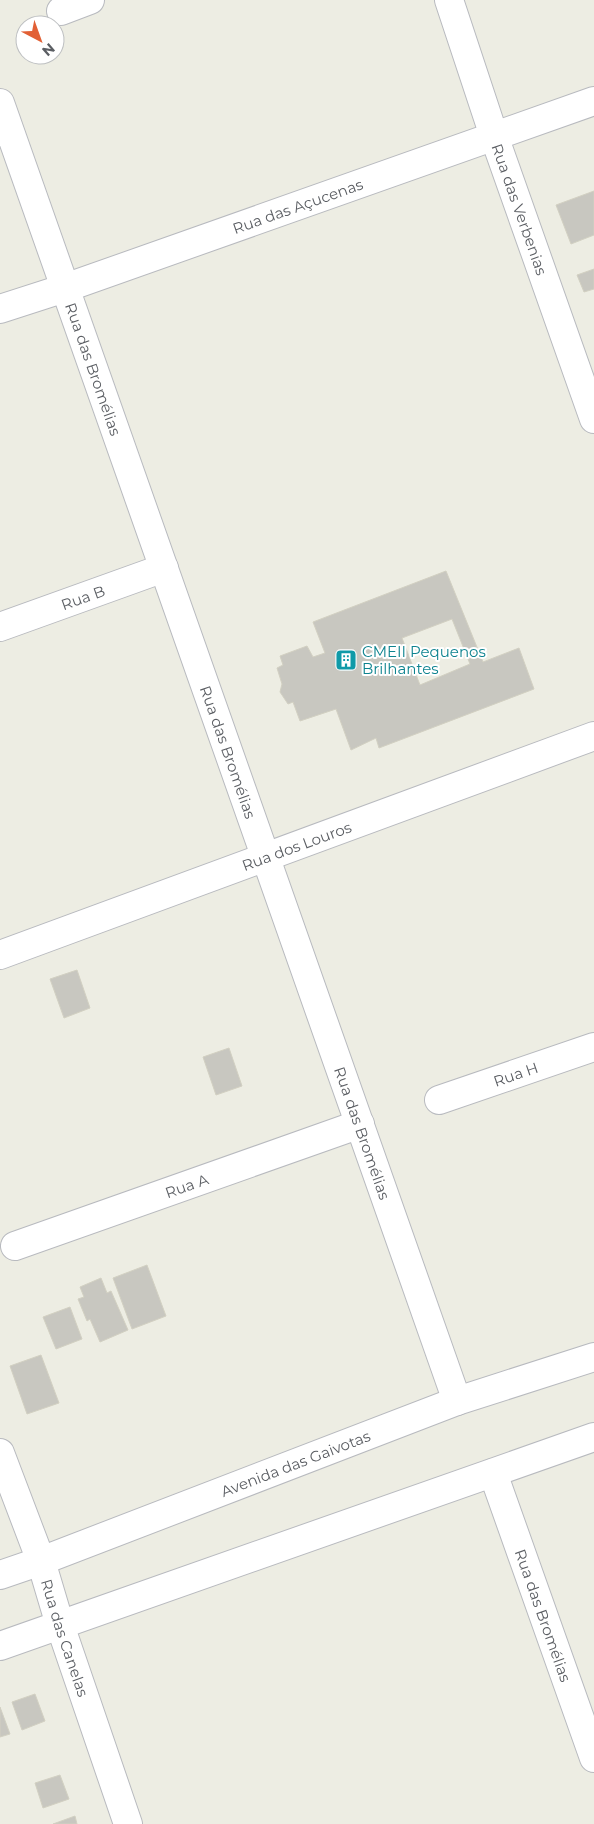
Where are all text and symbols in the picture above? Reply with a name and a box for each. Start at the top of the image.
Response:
north arrow [15,15,65,65]
text: N [38,39,59,60]
street label: Rua das Verbenias [488,141,552,278]
street label: Rua das Açucenas [230,174,365,238]
street label: Rua das Bromélias [61,300,126,438]
street label: Rua B [58,581,107,614]
place label: CMEII Pequenos Brilhantes [362,642,486,678]
building icon: CMEII Pequenos Brilhantes [334,648,358,672]
street label: Rua das Bromélias [196,683,261,821]
street label: Rua dos Louros [239,817,354,875]
street label: Rua H [491,1057,540,1090]
street label: Rua das Bromélias [330,1064,395,1202]
street label: Rua A [162,1169,211,1202]
street label: Avenida das Gaivotas [218,1426,373,1500]
street label: Rua das Bromélias [511,1546,576,1684]
street label: Rua das Canelas [37,1577,93,1699]

